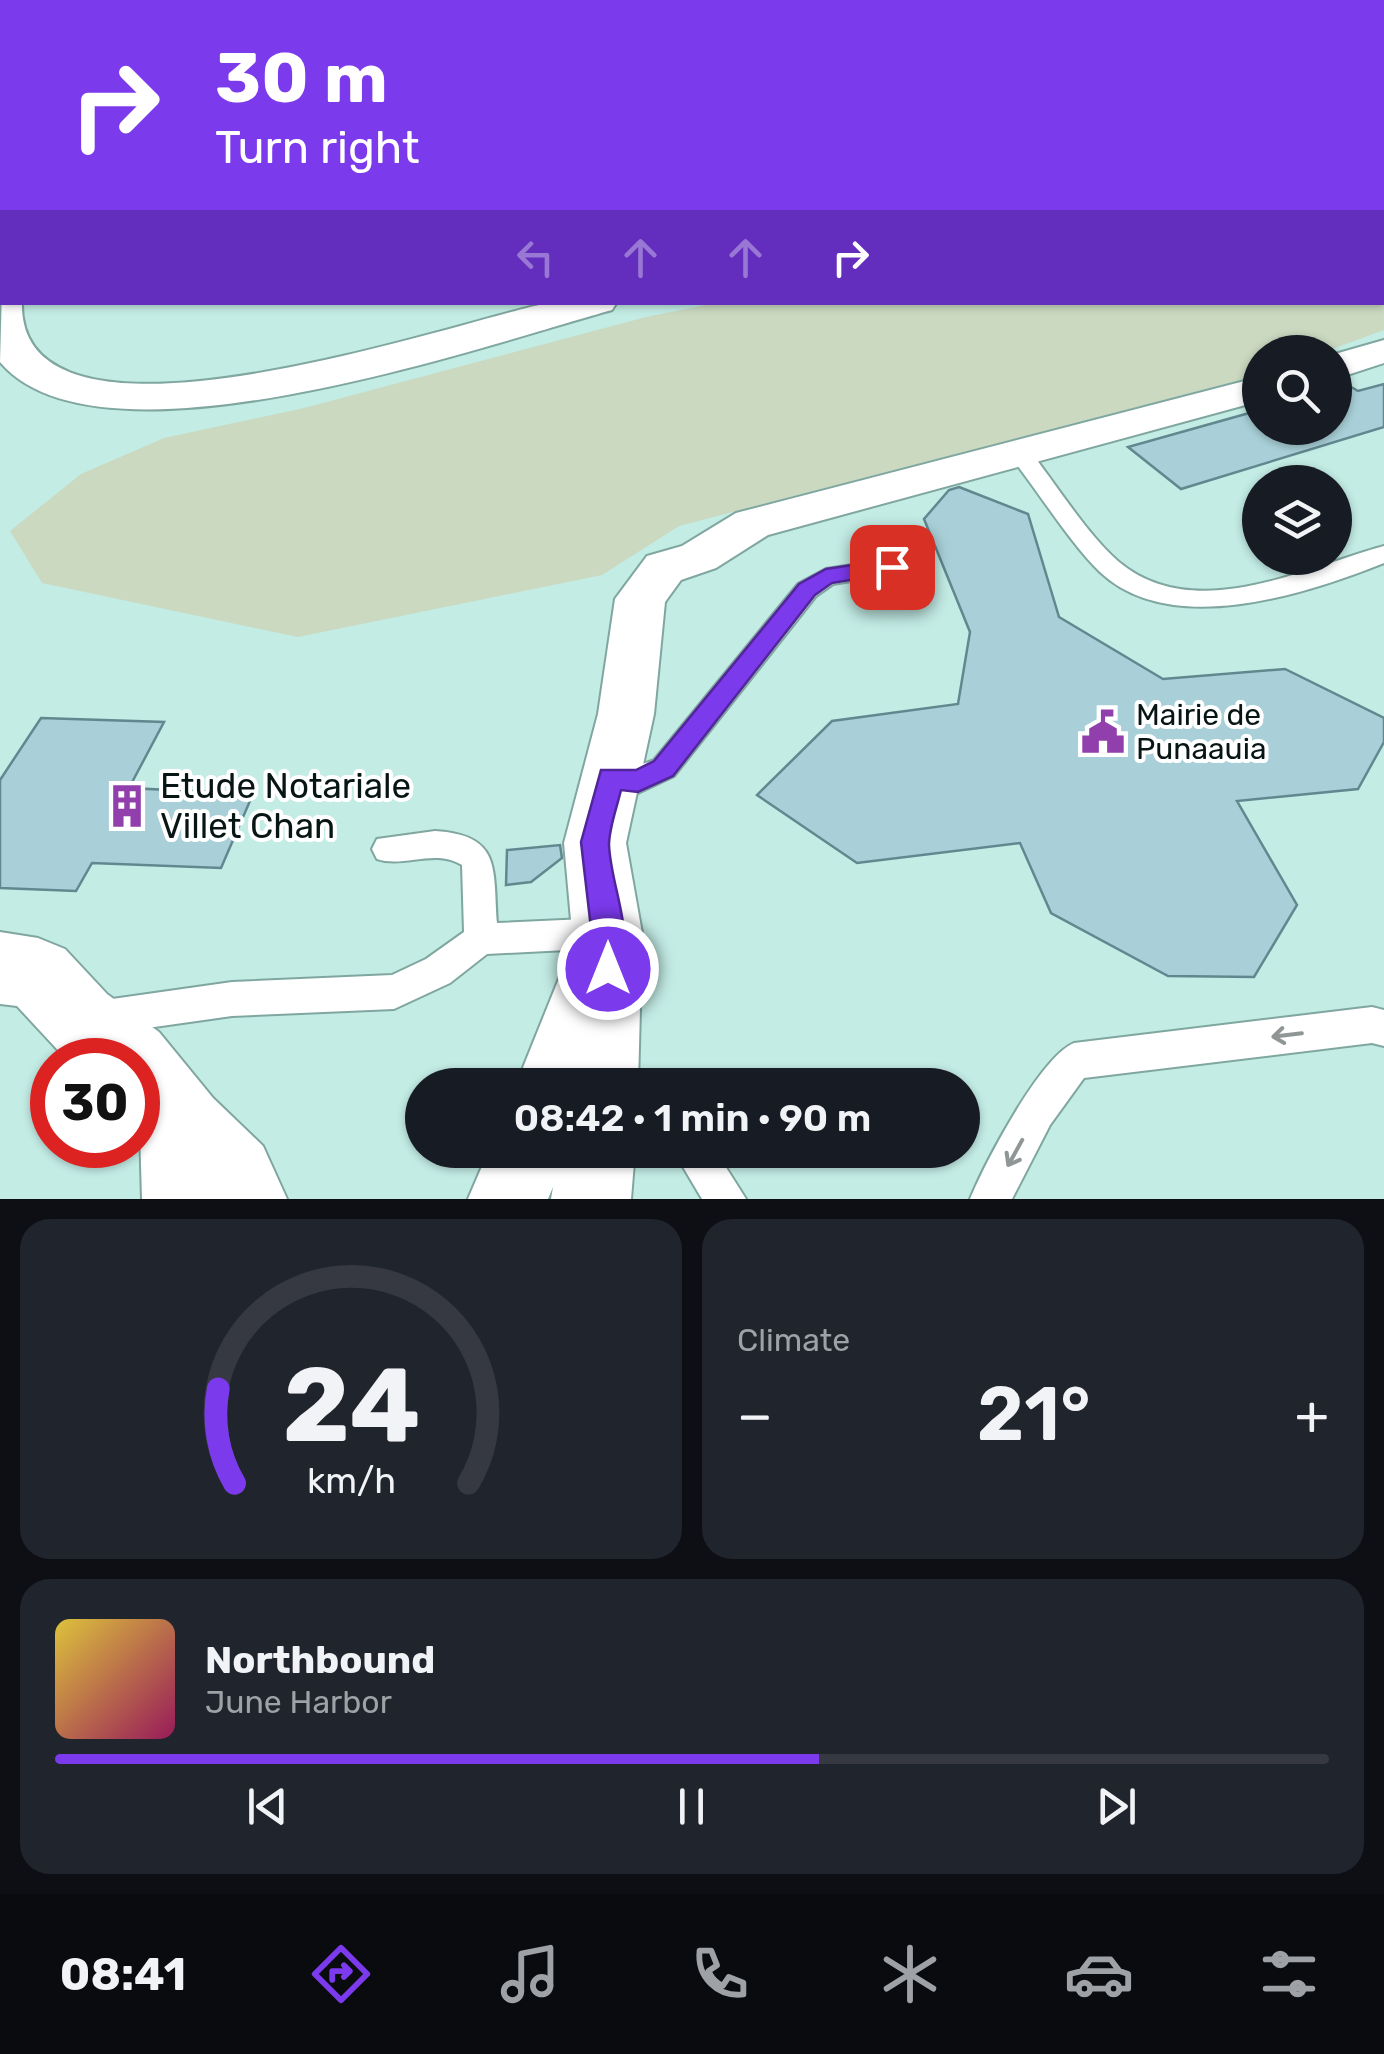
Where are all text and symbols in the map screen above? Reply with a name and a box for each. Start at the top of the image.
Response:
text: 30 m [215,37,388,120]
icon: right [50,40,180,170]
text: Turn right [215,121,419,174]
icon: left [508,230,563,285]
icon: ahead [613,230,668,285]
icon: ahead [718,230,773,285]
icon: right [823,230,878,285]
map controls [1242,335,1352,575]
button: search [1242,335,1352,445]
button: layers [1242,465,1352,575]
pin [850,525,935,610]
icon: arrive [865,540,920,595]
place label: Mairie de Punaauia [1136,697,1267,767]
public building icon: Mairie de Punaauia [1079,708,1127,756]
place label: Etude Notariale Villet Chan [160,765,411,847]
building icon: Etude Notariale Villet Chan [103,782,151,830]
position arrow [556,917,660,1021]
one-way arrow [1272,1026,1304,1045]
speed limit sign: 30 [30,1038,160,1168]
text: 08:42 · 1 min · 90 m [514,1095,871,1141]
one-way arrow [1004,1138,1024,1168]
text: Climate [737,1321,850,1359]
text: 24 [282,1344,420,1467]
text: 21° [977,1370,1091,1459]
text: − [737,1383,773,1448]
text: + [1295,1383,1329,1448]
text: km/h [306,1460,396,1502]
text: Northbound [205,1637,435,1683]
text: June Harbor [205,1683,392,1721]
icon: previous [240,1779,295,1834]
icon: pause [664,1779,719,1834]
icon: next [1089,1779,1144,1834]
icon: directions [306,1939,376,2009]
icon: music [495,1939,565,2009]
icon: phone [685,1939,755,2009]
icon: climate [875,1939,945,2009]
icon: car [1064,1939,1134,2009]
icon: filters [1254,1939,1324,2009]
text: 08:41 [60,1948,186,2001]

